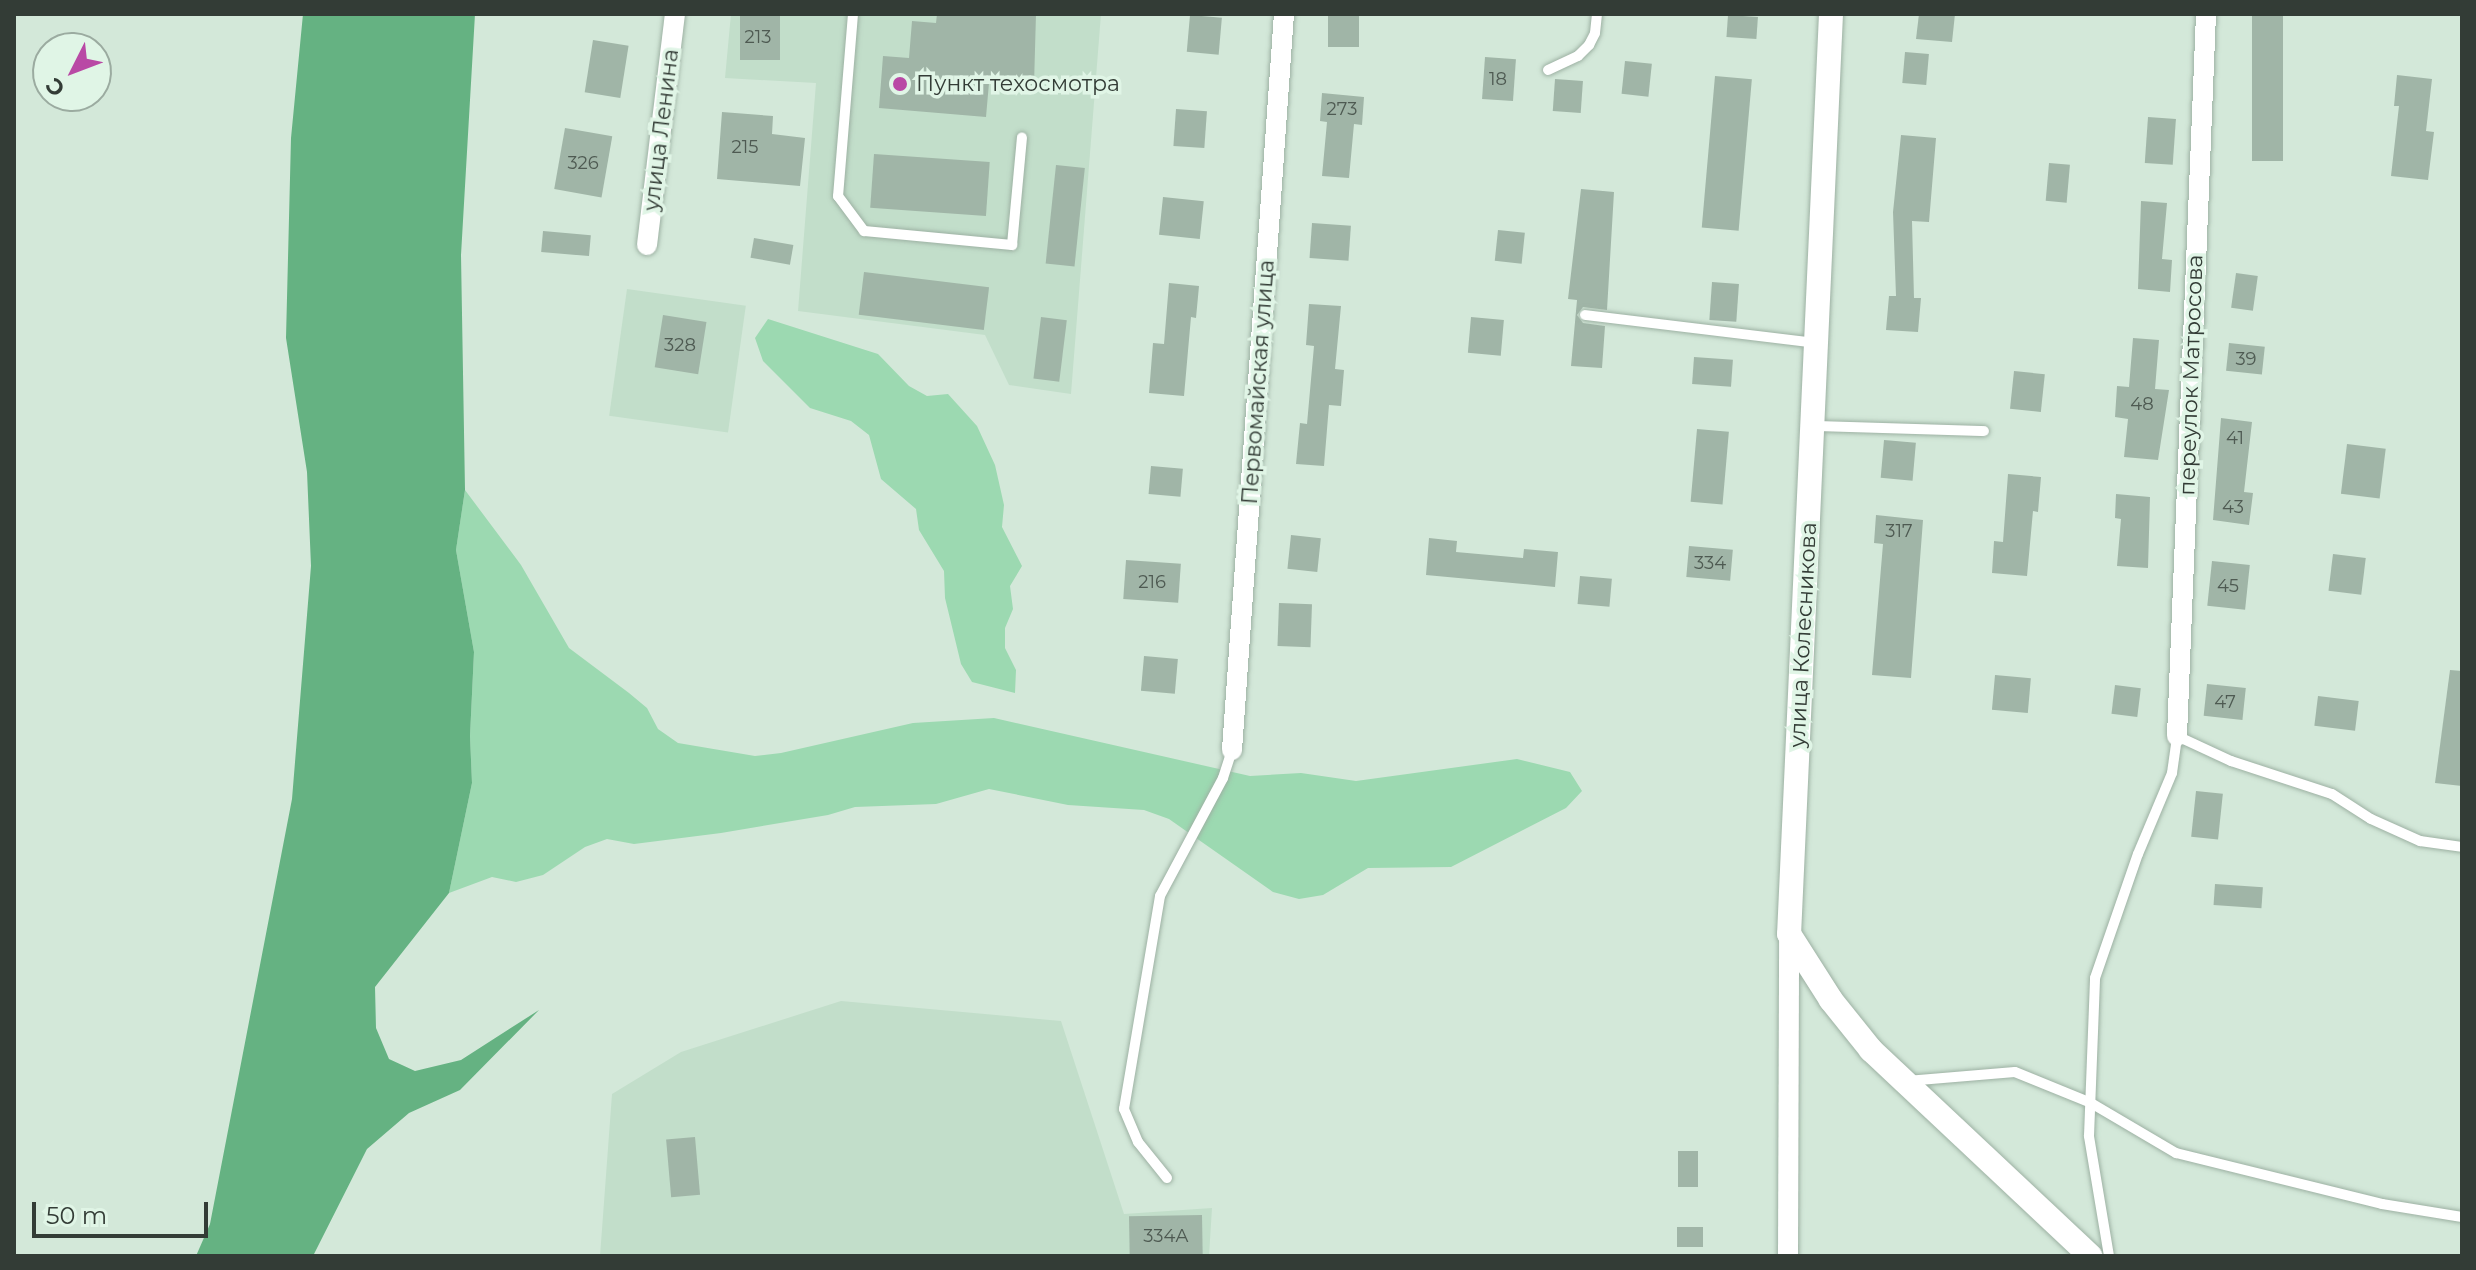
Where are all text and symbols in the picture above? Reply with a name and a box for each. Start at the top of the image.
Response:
house number: 213 [745,26,771,48]
north arrow [32,32,112,112]
street label: улица Ленина [638,48,684,212]
house number: 18 [1489,68,1507,90]
place label: Пункт техосмотра [916,71,1120,97]
text: С [40,72,71,102]
marker: Пункт техосмотра [891,75,909,93]
house number: 273 [1327,98,1357,120]
house number: 215 [732,136,758,158]
house number: 326 [567,152,599,174]
street label: переулок Матросова [2174,254,2208,496]
street label: Первомайская улица [1236,259,1280,505]
house number: 328 [664,334,696,356]
house number: 39 [2235,348,2257,370]
house number: 48 [2130,393,2154,415]
house number: 41 [2226,427,2244,449]
house number: 43 [2222,496,2244,518]
house number: 317 [1885,520,1913,542]
street label: улица Колесникова [1784,522,1822,748]
house number: 334 [1694,552,1726,574]
house number: 216 [1138,571,1166,593]
house number: 45 [2217,575,2239,597]
house number: 47 [2214,691,2236,713]
scale bar [36,1186,212,1236]
text: 50 m [46,1201,107,1230]
house number: 334А [1143,1225,1189,1247]

